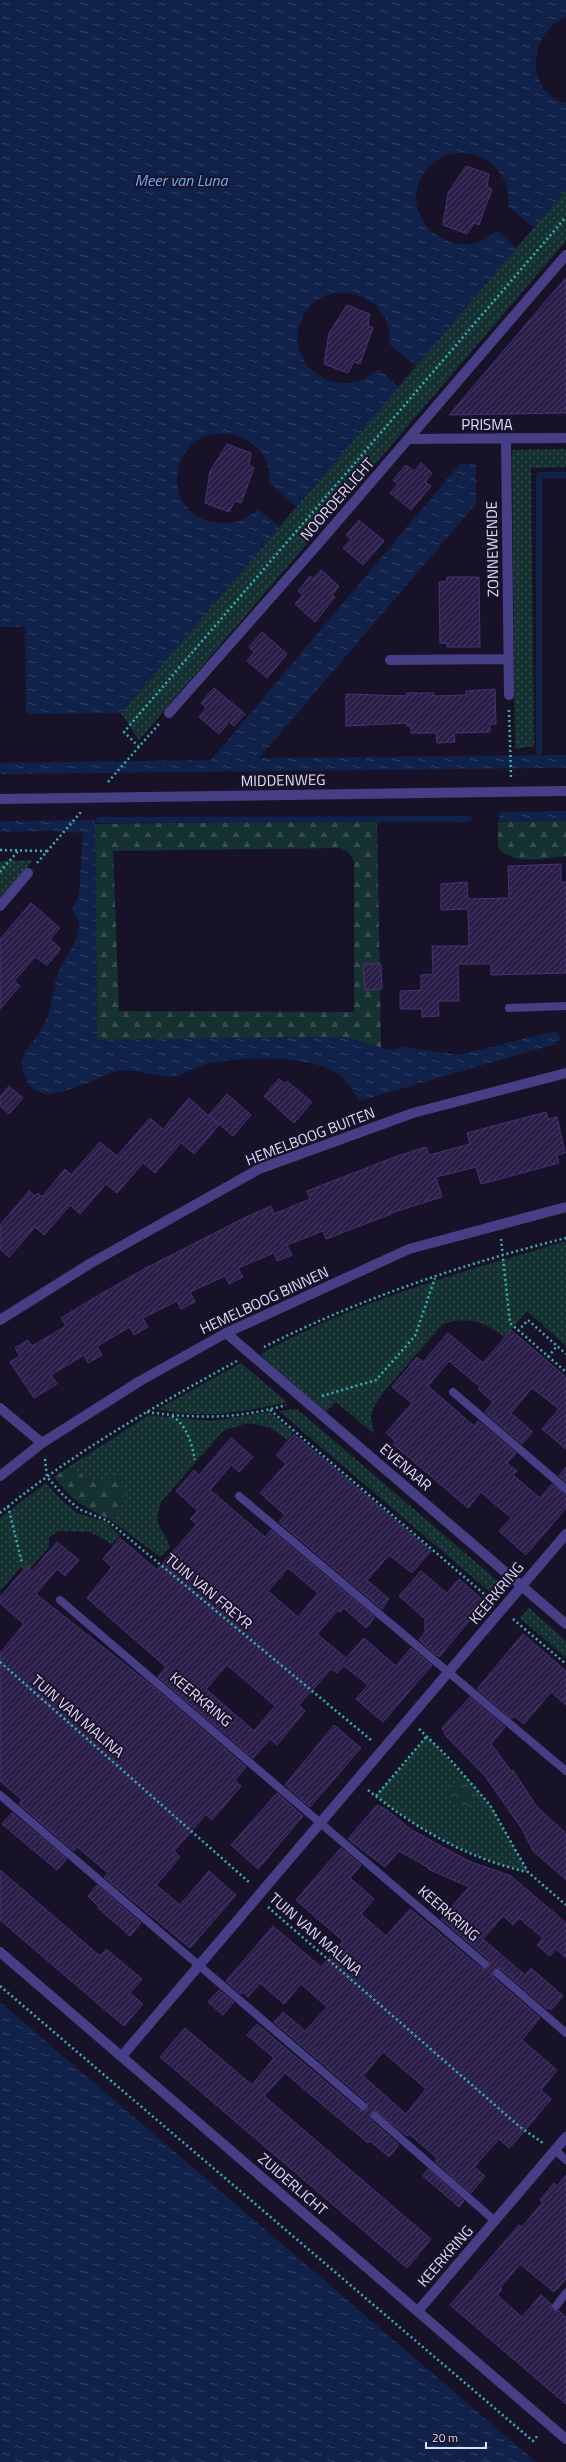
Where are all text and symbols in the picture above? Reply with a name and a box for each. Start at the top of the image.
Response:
water label: Meer van Luna [134,168,229,192]
street label: PRISMA [461,413,513,436]
street label: NOORDERLICHT [294,452,380,546]
street label: ZONNEWENDE [480,501,504,597]
street label: MIDDENWEG [240,768,326,792]
street label: HEMELBOOG BUITEN [242,1101,378,1171]
street label: HEMELBOOG BINNEN [196,1260,332,1340]
street label: EVENAAR [375,1438,437,1496]
street label: TUIN VAN FREYR [160,1547,258,1635]
street label: KEERKRING [463,1557,529,1629]
street label: KEERKRING [165,1666,237,1732]
street label: TUIN VAN MALINA [26,1669,130,1763]
street label: KEERKRING [413,1880,485,1946]
street label: TUIN VAN MALINA [264,1887,368,1981]
street label: ZUIDERLICHT [253,2147,333,2221]
street label: KEERKRING [412,2220,478,2292]
scale bar [426,2424,486,2450]
text: 20 m [432,2428,458,2447]

